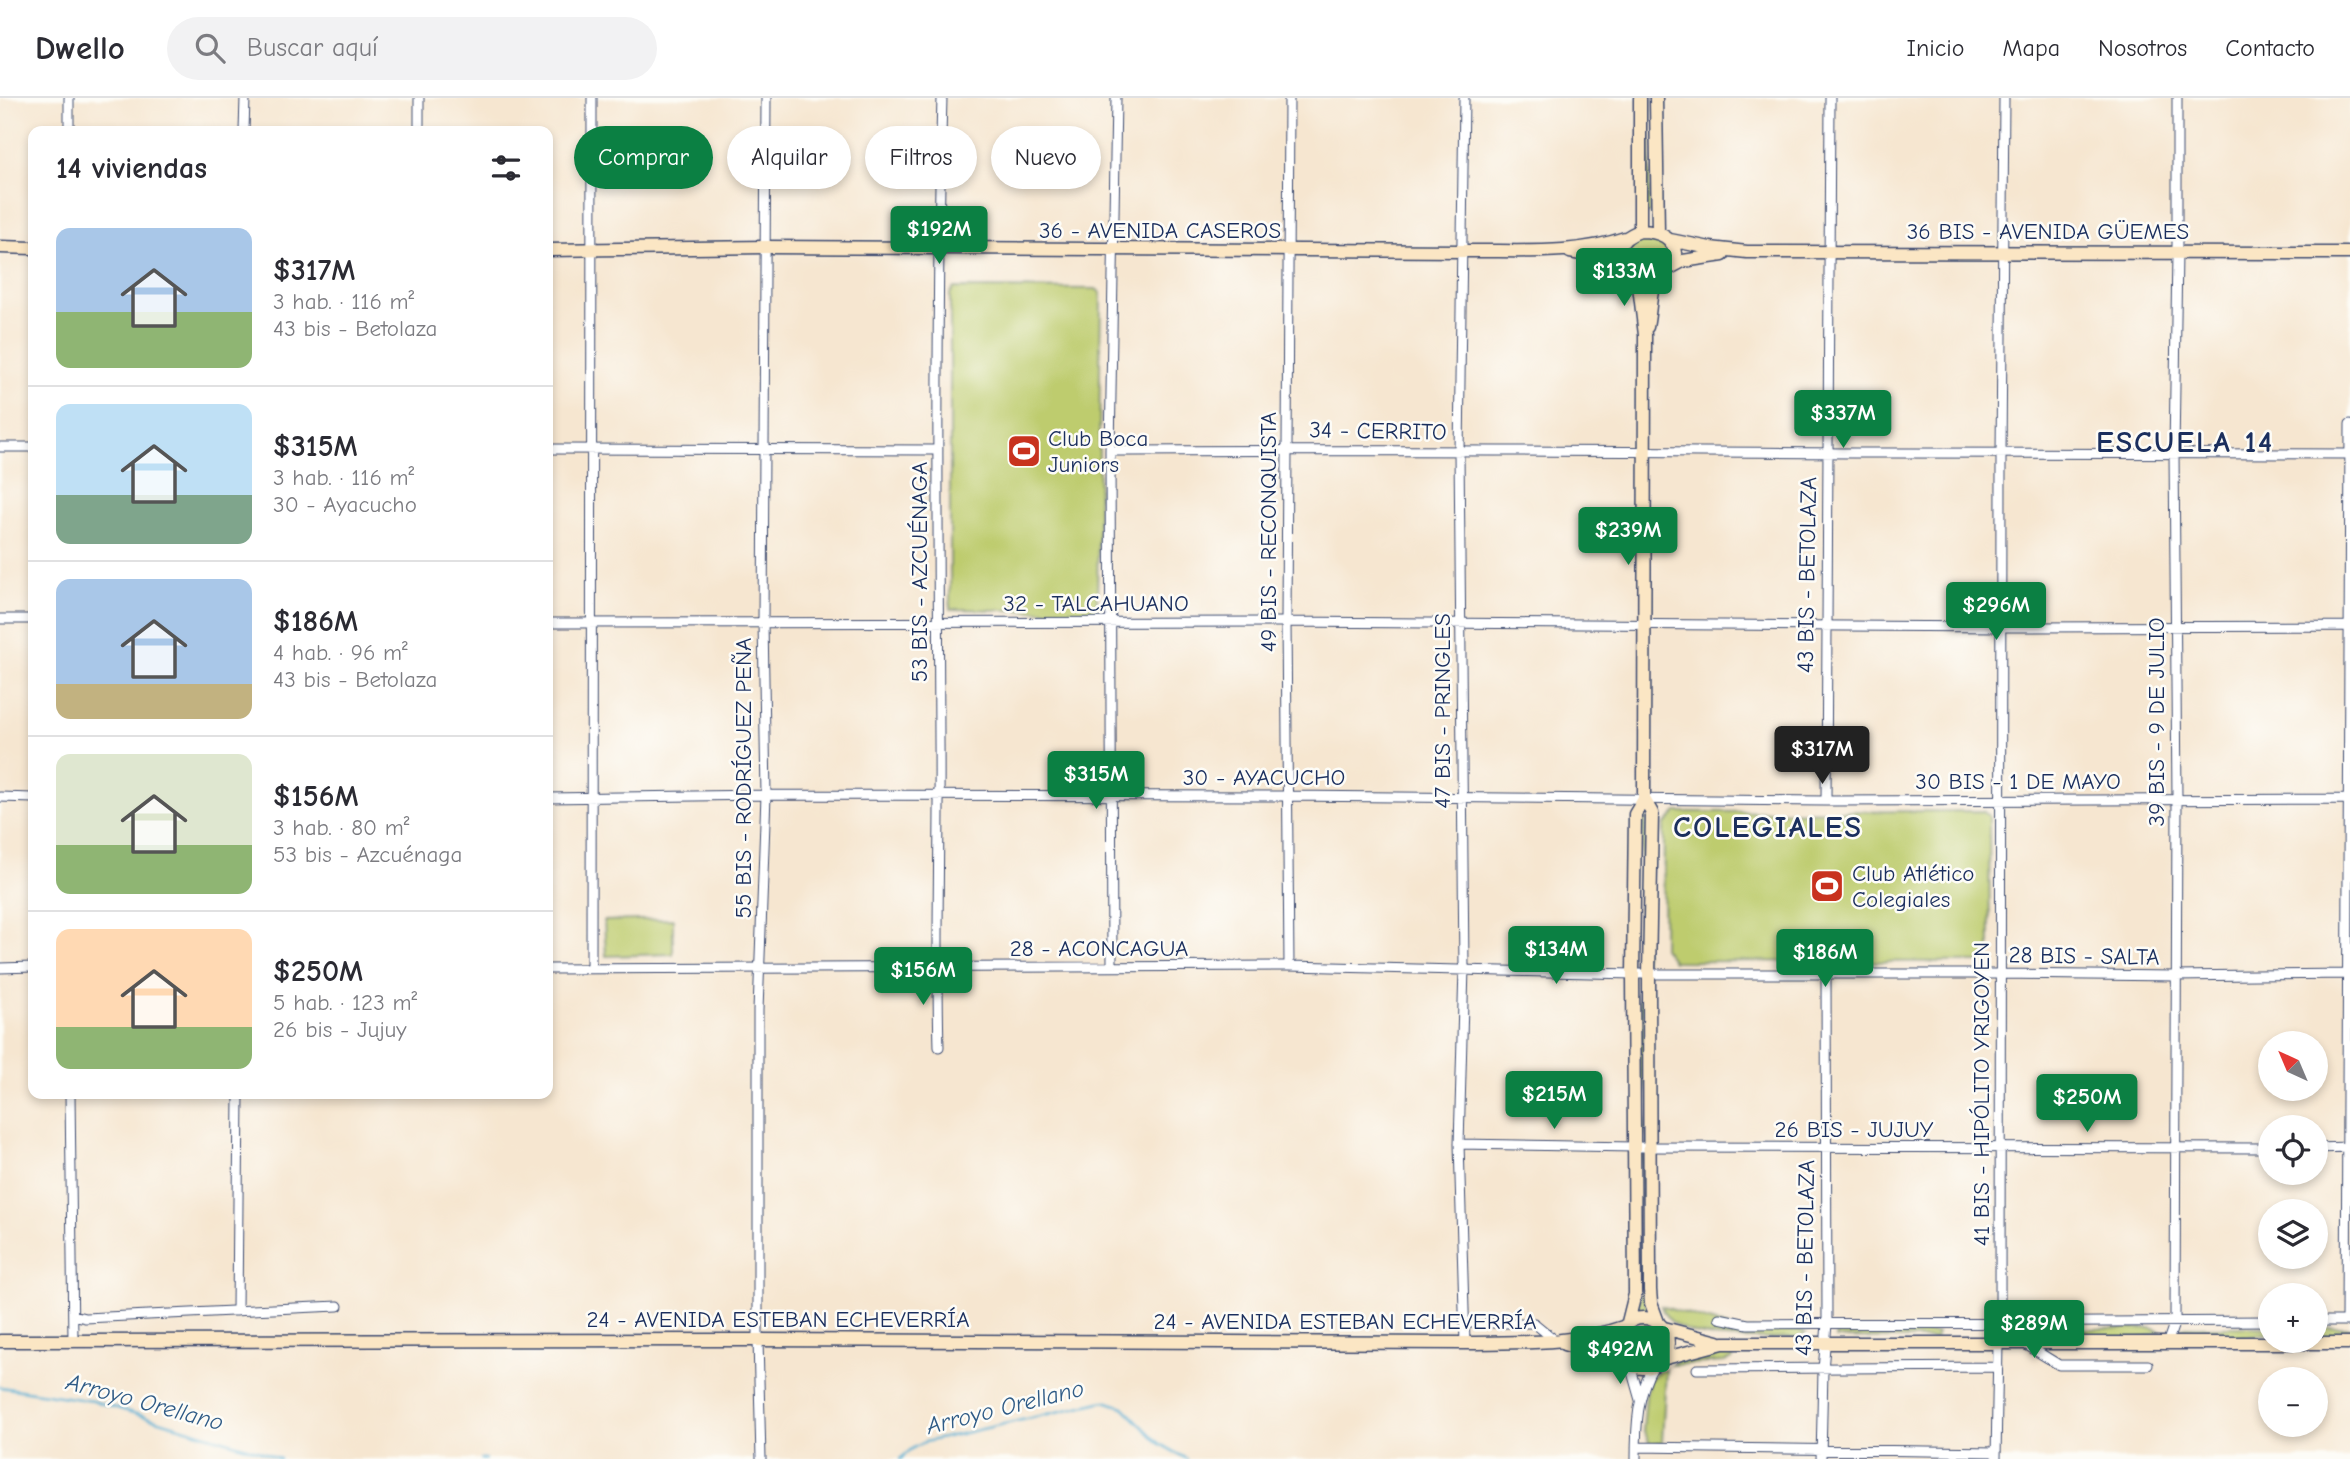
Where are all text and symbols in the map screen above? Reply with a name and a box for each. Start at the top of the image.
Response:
search box [167,17,657,80]
text: Dwello [35,29,125,67]
icon: search [191,29,229,67]
text: Buscar aquí [247,33,378,63]
text: Inicio [1907,34,1964,62]
text: Mapa [2002,34,2060,62]
text: Nosotros [2098,34,2187,62]
text: Contacto [2225,34,2315,62]
chip: Comprar [574,126,713,189]
chip: Alquilar [727,126,851,189]
chip: Filtros [865,126,977,189]
chip: Nuevo [991,126,1101,189]
icon: filters [487,149,525,187]
text: 14 viviendas [56,151,207,186]
pin: $192M [890,206,988,266]
text: $192M [907,215,971,242]
street label: 36 - AVENIDA CASEROS [1039,217,1281,244]
street label: 36 BIS - AVENIDA GÜEMES [1907,218,2189,245]
pin: $133M [1575,248,1673,308]
text: $317M [273,253,355,288]
icon: home [112,256,196,340]
text: $133M [1592,257,1656,284]
text: 3 hab. · 116 m² [273,288,414,315]
text: 43 bis - Betolaza [273,315,437,342]
pin: $337M [1794,390,1892,450]
text: $337M [1810,399,1876,426]
street label: 49 BIS - RECONQUISTA [1255,412,1282,652]
street label: 34 - CERRITO [1309,416,1447,446]
place label: Club Boca Juniors [1048,425,1148,478]
district label: ESCUELA 14 [2096,425,2274,460]
text: $315M [273,429,358,464]
icon: home [112,432,196,516]
sports icon: Club Boca Juniors [1005,432,1043,470]
street label: 53 BIS - AZCUÉNAGA [906,462,933,682]
text: 3 hab. · 116 m² [273,464,414,491]
street label: 43 BIS - BETOLAZA [1792,477,1822,673]
text: 30 - Ayacucho [273,491,417,518]
pin: $239M [1579,508,1677,567]
text: $239M [1594,516,1662,543]
pin: $296M [1947,582,2045,642]
street label: 32 - TALCAHUANO [1003,590,1189,617]
text: $296M [1962,591,2030,618]
text: $186M [273,604,358,639]
icon: home [112,607,196,691]
street label: 47 BIS - PRINGLES [1429,613,1456,809]
street label: 39 BIS - 9 DE JULIO [2143,618,2170,826]
street label: 55 BIS - RODRÍGUEZ PEÑA [730,638,757,918]
text: 4 hab. · 96 m² [273,639,408,666]
text: 43 bis - Betolaza [273,666,437,693]
pin: $317M [1773,726,1871,786]
text: $317M [1790,735,1854,762]
pin: $315M [1047,752,1145,811]
text: $315M [1064,760,1128,787]
street label: 30 - AYACUCHO [1183,764,1345,791]
street label: 30 BIS - 1 DE MAYO [1915,768,2121,795]
text: $156M [273,779,359,814]
icon: home [112,782,196,866]
district label: COLEGIALES [1673,810,1863,845]
text: 3 hab. · 80 m² [273,814,409,841]
text: 53 bis - Azcuénaga [273,841,462,868]
place label: Club Atlético Colegiales [1852,860,1974,913]
sports icon: Club Atlético Colegiales [1808,867,1846,905]
pin: $134M [1507,926,1605,986]
pin: $186M [1776,930,1874,989]
street label: 28 - ACONCAGUA [1010,935,1188,962]
text: $134M [1524,935,1588,962]
text: $186M [1792,938,1858,965]
street label: 28 BIS - SALTA [2008,941,2160,971]
street label: 41 BIS - HIPÓLITO YRIGOYEN [1968,942,1995,1246]
pin: $156M [874,948,972,1007]
text: $250M [273,954,363,989]
text: $156M [890,956,956,983]
icon: home [112,957,196,1041]
text: 5 hab. · 123 m² [273,989,417,1016]
text: 26 bis - Jujuy [273,1016,407,1043]
north arrow [2258,1031,2328,1101]
map controls [2258,1031,2328,1437]
pin: $215M [1505,1072,1603,1131]
pin: $250M [2038,1074,2136,1134]
text: $215M [1521,1080,1587,1107]
text: $250M [2052,1083,2122,1110]
button: locate [2258,1115,2328,1185]
street label: 26 BIS - JUJUY [1774,1116,1934,1143]
street label: 43 BIS - BETOLAZA [1790,1160,1820,1356]
button: layers [2258,1199,2328,1269]
button: + [2258,1283,2328,1353]
pin: $289M [1985,1300,2083,1360]
street label: 24 - AVENIDA ESTEBAN ECHEVERRÍA [587,1306,970,1333]
street label: 24 - AVENIDA ESTEBAN ECHEVERRÍA [1154,1308,1537,1335]
text: $289M [2000,1309,2068,1336]
pin: $492M [1571,1326,1669,1386]
text: $492M [1587,1335,1653,1362]
water label: Arroyo Orellano [62,1367,227,1436]
button: − [2258,1367,2328,1437]
water label: Arroyo Orellano [922,1374,1087,1440]

